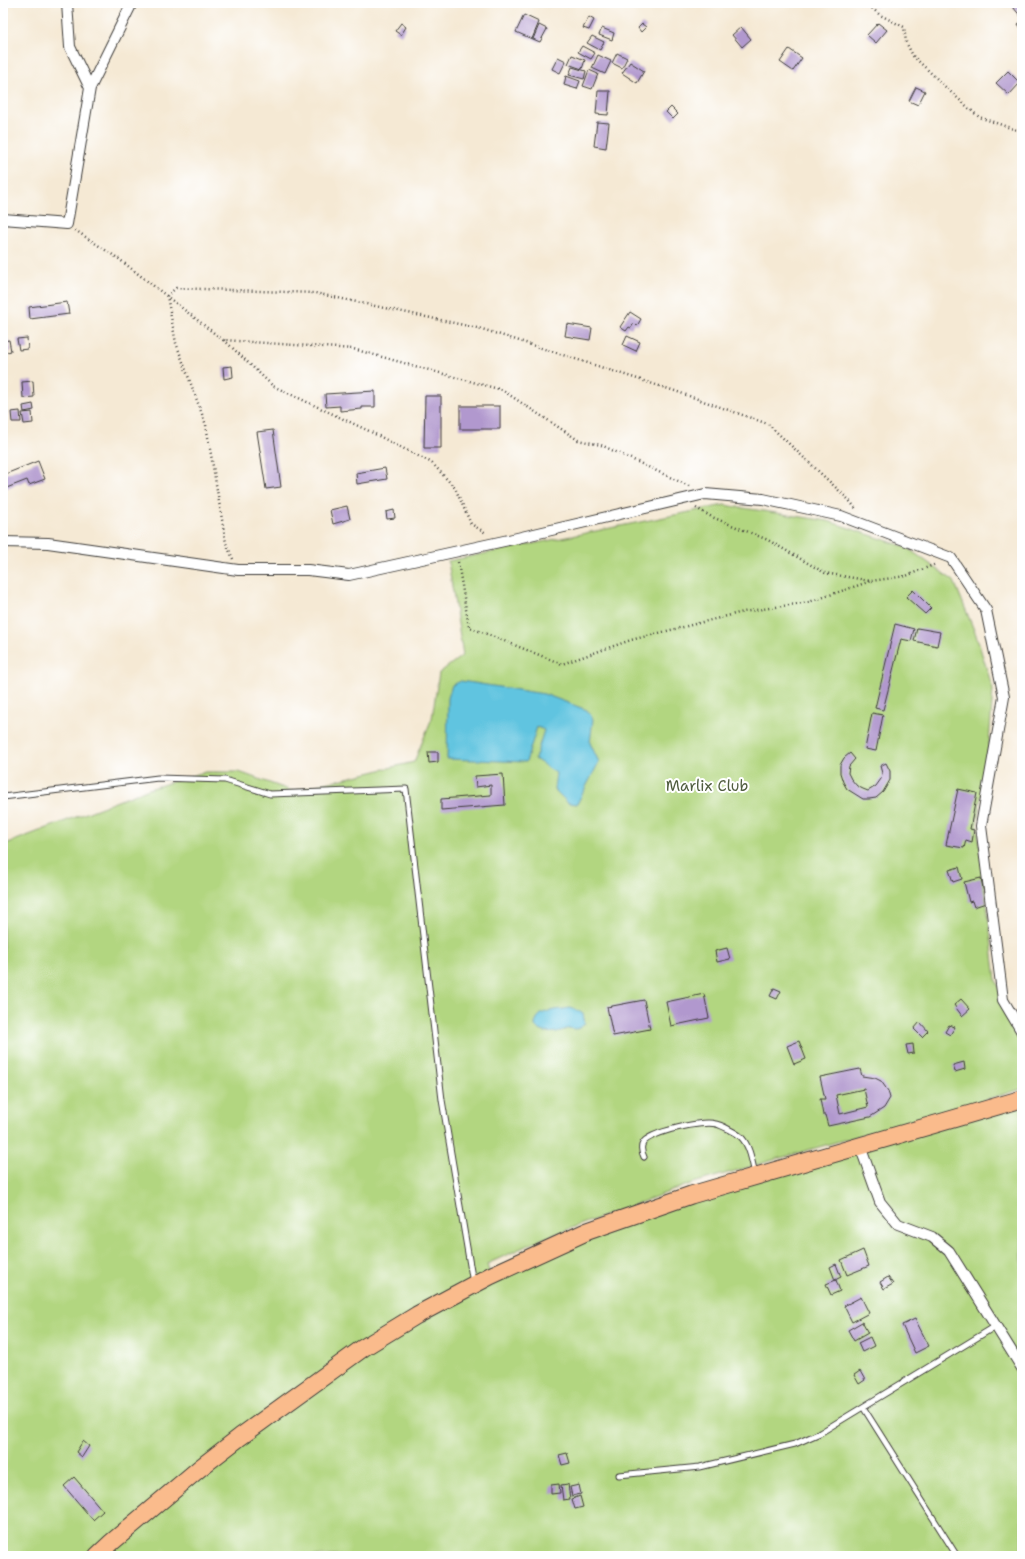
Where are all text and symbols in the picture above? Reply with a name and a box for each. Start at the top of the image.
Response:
park label: Marlix Club [666,776,748,796]

